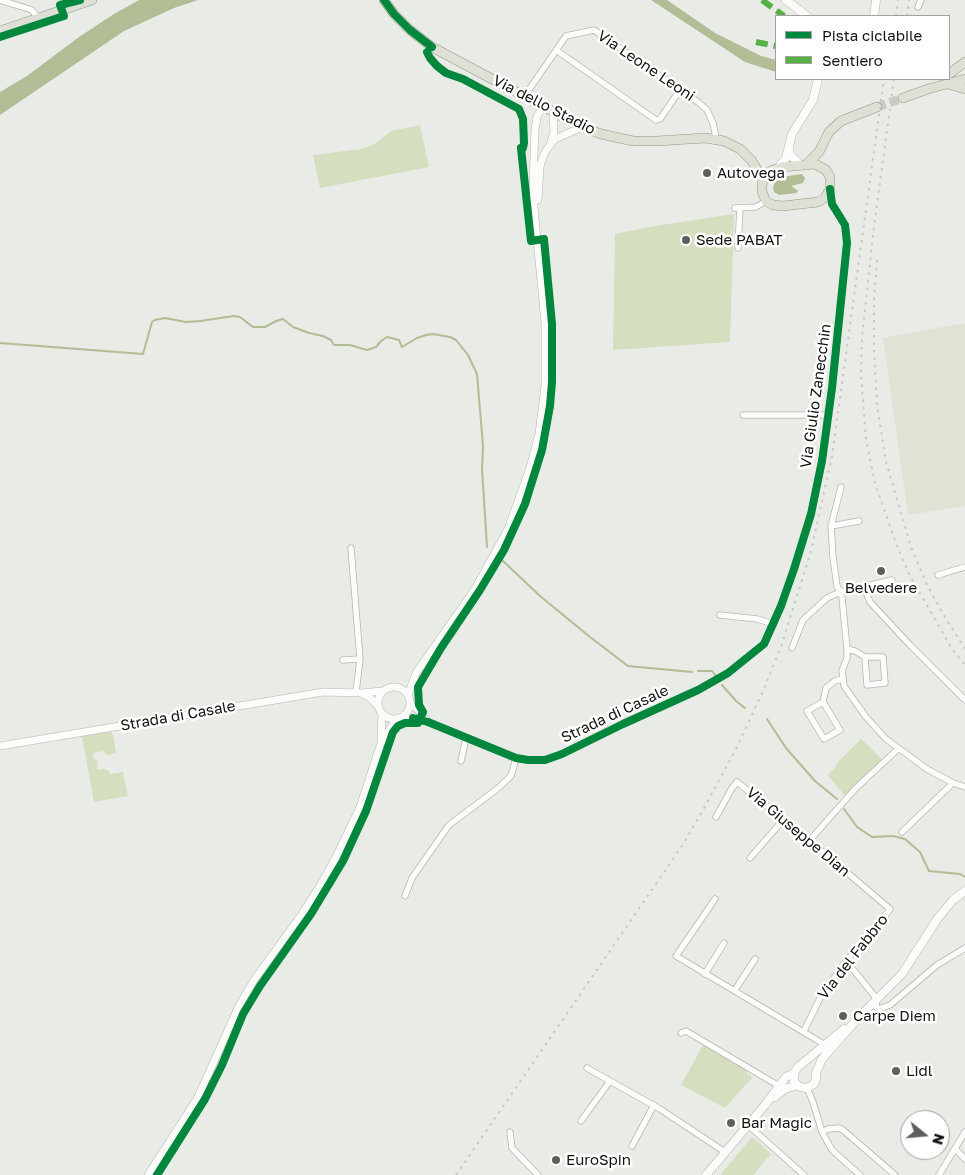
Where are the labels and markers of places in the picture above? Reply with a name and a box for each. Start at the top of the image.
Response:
place label: Autovega [717,164,785,182]
marker: Autovega [701,167,713,179]
place label: Sede PABAT [696,231,783,249]
marker: Sede PABAT [680,234,692,246]
marker: Belvedere [875,565,887,577]
place label: Belvedere [845,579,917,597]
place label: Carpe Diem [853,1007,936,1025]
marker: Carpe Diem [837,1010,849,1022]
place label: Lidl [906,1062,933,1080]
marker: Lidl [890,1065,902,1077]
place label: Bar Magic [741,1114,812,1132]
marker: Bar Magic [725,1117,737,1129]
place label: EuroSpin [566,1151,631,1169]
marker: EuroSpin [550,1154,562,1166]

